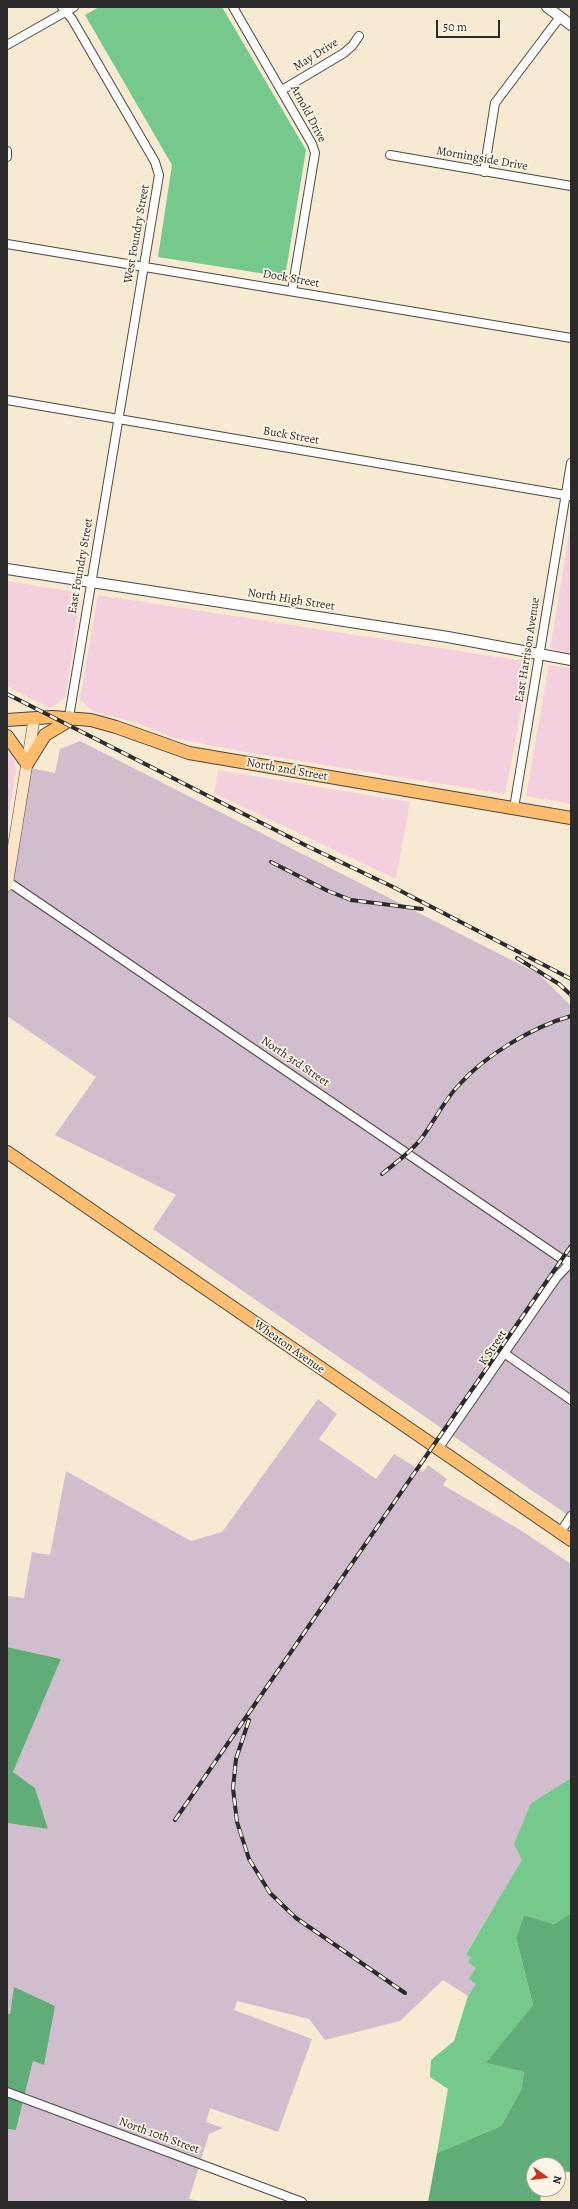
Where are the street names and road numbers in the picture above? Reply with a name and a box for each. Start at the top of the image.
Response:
street label: May Drive [291,36,341,74]
street label: Arnold Drive [287,83,329,145]
street label: Morningside Drive [435,144,529,174]
street label: West Foundry Street [121,184,153,284]
street label: Dock Street [262,267,320,291]
street label: Buck Street [262,424,320,448]
street label: East Foundry Street [66,517,96,615]
street label: North High Street [246,586,336,614]
street label: East Harrison Avenue [513,596,543,704]
street label: North 2nd Street [245,756,329,784]
street label: North 3rd Street [258,1034,332,1090]
street label: Wheaton Avenue [251,1317,327,1377]
street label: K Street [476,1328,510,1368]
street label: North 10th Street [117,2115,201,2157]

